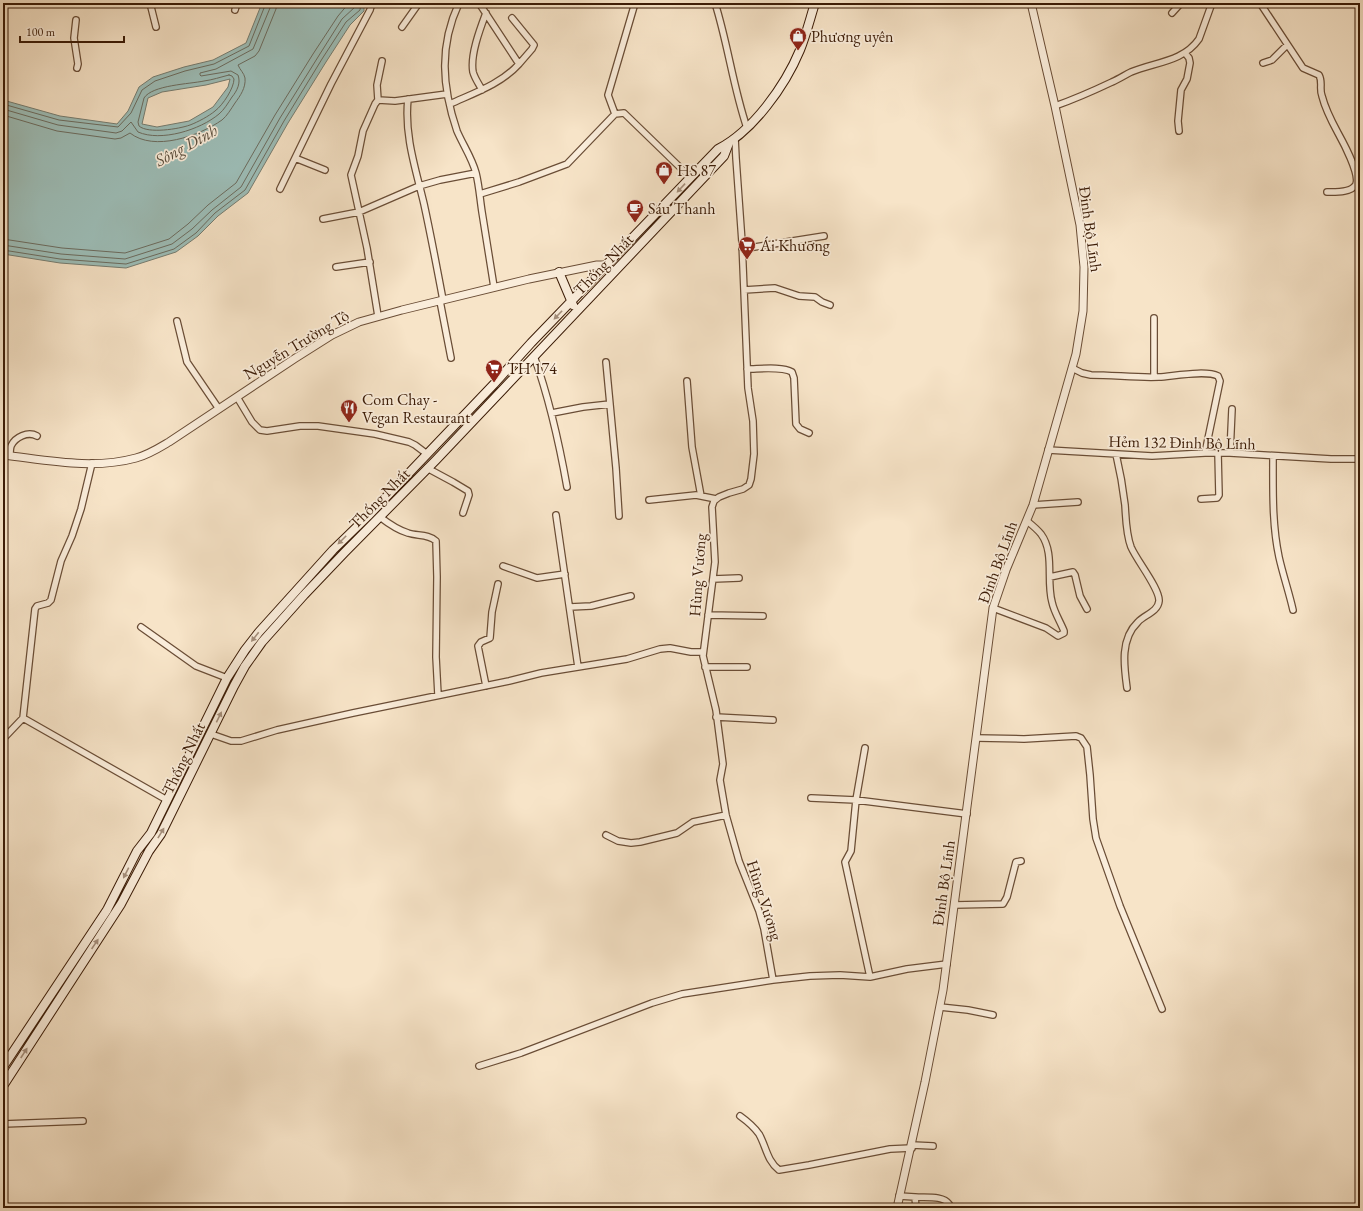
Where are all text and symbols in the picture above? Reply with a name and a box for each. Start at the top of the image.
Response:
scale bar [20,18,124,44]
text: 100 m [26,24,56,40]
shop icon: Phương uyên [788,26,808,51]
place label: Phương uyên [811,26,894,47]
water label: Sông Dinh [150,118,222,172]
shop icon: HS 87 [654,160,674,185]
place label: HS 87 [677,160,716,181]
one-way arrow [676,183,685,194]
street label: Đinh Bộ Lĩnh [1074,185,1107,273]
cafe icon: Sáu Thanh [625,198,645,223]
place label: Sáu Thanh [648,198,716,219]
street label: Thống Nhất [569,229,638,300]
supermarket icon: Ái Khương [737,235,757,260]
place label: Ái Khương [759,235,831,256]
street label: Nguyễn Trường Tộ [240,305,353,384]
one-way arrow [553,310,563,320]
supermarket icon: TH 174 [484,358,504,383]
place label: TH 174 [507,358,557,379]
place label: Com Chay - Vegan Restaurant [362,389,470,428]
restaurant icon: Com Chay - Vegan Restaurant [339,398,359,423]
street label: Hẻm 132 Đinh Bộ Lĩnh [1108,431,1256,454]
street label: Thống Nhất [344,463,414,533]
street label: Đinh Bộ Lĩnh [973,518,1022,606]
street label: Hùng Vương [684,532,711,617]
one-way arrow [338,535,347,545]
one-way arrow [251,631,260,642]
one-way arrow [216,711,222,722]
street label: Thống Nhất [157,719,210,798]
one-way arrow [158,827,165,839]
street label: Đinh Bộ Lĩnh [927,839,960,927]
street label: Hùng Vương [742,857,788,944]
one-way arrow [123,867,129,879]
one-way arrow [91,939,99,950]
one-way arrow [20,1048,28,1058]

